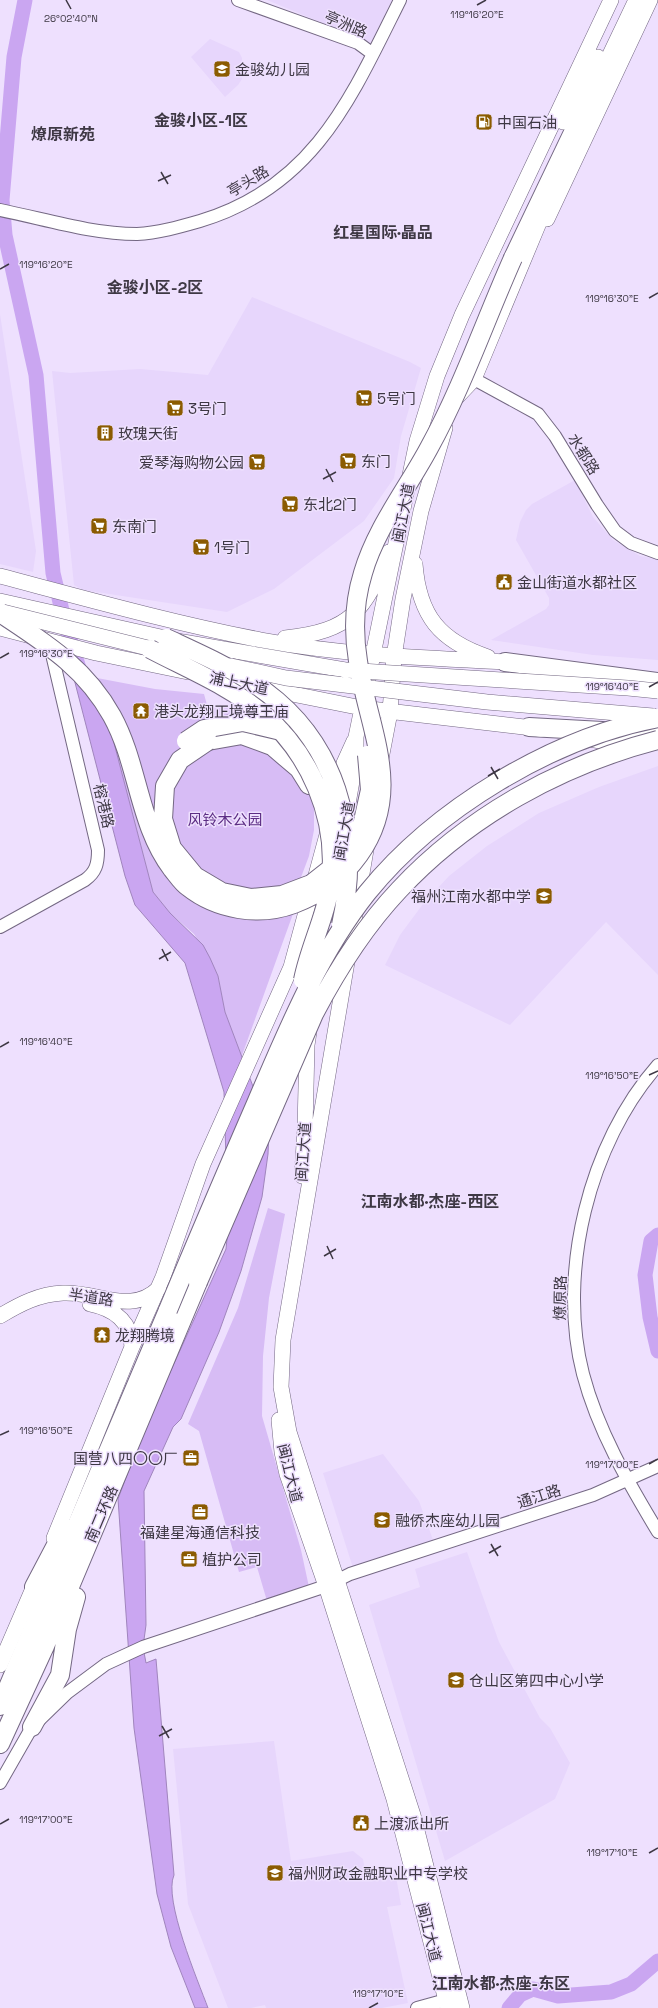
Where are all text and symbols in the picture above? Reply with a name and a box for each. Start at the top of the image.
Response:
street label: 亭洲路 [322,6,370,42]
text: 119°16'20"E [450,8,504,21]
text: 26°02'40"N [44,12,98,25]
school or university icon: 金骏幼儿园 [212,59,232,79]
place label: 金骏幼儿园 [235,60,310,79]
district label: 金骏小区-1区 [154,110,248,131]
fuel station icon: 中国石油 [474,112,494,132]
place label: 中国石油 [497,113,557,132]
district label: 燎原新苑 [31,124,95,145]
street label: 亭头路 [224,161,272,201]
district label: 红星国际·晶品 [333,222,433,243]
text: 119°16'20"E [19,258,73,271]
district label: 金骏小区-2区 [107,277,203,298]
text: 119°16'30"E [585,292,639,305]
supermarket icon: 5号门 [354,388,374,408]
place label: 5号门 [377,389,416,408]
supermarket icon: 3号门 [165,398,185,418]
place label: 3号门 [188,399,227,418]
building icon: 玫瑰天街 [95,423,115,443]
place label: 玫瑰天街 [118,424,178,443]
street label: 水都路 [564,430,604,478]
supermarket icon: 东门 [338,451,358,471]
supermarket icon: 爱琴海购物公园 [247,452,267,472]
place label: 东门 [361,452,391,471]
place label: 爱琴海购物公园 [139,453,244,472]
street label: 闽江大道 [388,482,418,544]
supermarket icon: 东北2门 [280,494,300,514]
place label: 东北2门 [303,495,357,514]
supermarket icon: 东南门 [89,516,109,536]
place label: 东南门 [112,517,157,536]
supermarket icon: 1号门 [191,537,211,557]
place label: 1号门 [214,538,250,557]
public building icon: 金山街道水都社区 [494,572,514,592]
place label: 金山街道水都社区 [517,573,637,592]
text: 119°16'30"E [19,647,73,660]
street label: 浦上大道 [208,667,270,699]
text: 119°16'40"E [585,680,639,693]
temple icon: 港头龙翔正境尊王庙 [131,701,151,721]
place label: 港头龙翔正境尊王庙 [154,702,289,721]
street label: 榕港路 [90,782,118,830]
street label: 闽江大道 [329,800,359,862]
park label: 风铃木公园 [187,810,263,829]
school or university icon: 福州江南水都中学 [534,886,554,906]
place label: 福州江南水都中学 [411,887,531,906]
text: 119°16'40"E [19,1035,73,1048]
text: 119°16'50"E [585,1069,639,1082]
street label: 闽江大道 [291,1121,315,1183]
district label: 江南水都·杰座-西区 [361,1191,499,1212]
street label: 燎原路 [550,1275,570,1321]
street label: 半道路 [67,1284,115,1310]
temple icon: 龙翔腾境 [92,1325,112,1345]
place label: 龙翔腾境 [115,1326,175,1345]
text: 119°16'50"E [19,1424,73,1437]
street label: 闽江大道 [274,1442,306,1504]
office icon: 国营八四〇〇厂 [181,1448,201,1468]
place label: 国营八四〇〇厂 [73,1449,178,1468]
text: 119°17'00"E [585,1458,639,1471]
street label: 通江路 [515,1480,563,1512]
street label: 南二环路 [81,1483,121,1545]
office icon: 福建星海通信科技 [190,1502,210,1522]
school or university icon: 融侨杰座幼儿园 [372,1510,392,1530]
place label: 融侨杰座幼儿园 [395,1511,500,1530]
place label: 福建星海通信科技 [140,1523,260,1542]
office icon: 植护公司 [179,1549,199,1569]
place label: 植护公司 [202,1550,262,1569]
school or university icon: 仓山区第四中心小学 [446,1670,466,1690]
place label: 仓山区第四中心小学 [469,1671,604,1690]
text: 119°17'00"E [19,1813,73,1826]
public building icon: 上渡派出所 [351,1813,371,1833]
place label: 上渡派出所 [374,1814,449,1833]
text: 119°17'10"E [586,1846,638,1859]
school or university icon: 福州财政金融职业中专学校 [265,1863,285,1883]
place label: 福州财政金融职业中专学校 [288,1864,468,1883]
street label: 闽江大道 [413,1901,445,1963]
district label: 江南水都·杰座-东区 [432,1973,570,1994]
text: 119°17'10"E [352,1987,404,2000]

